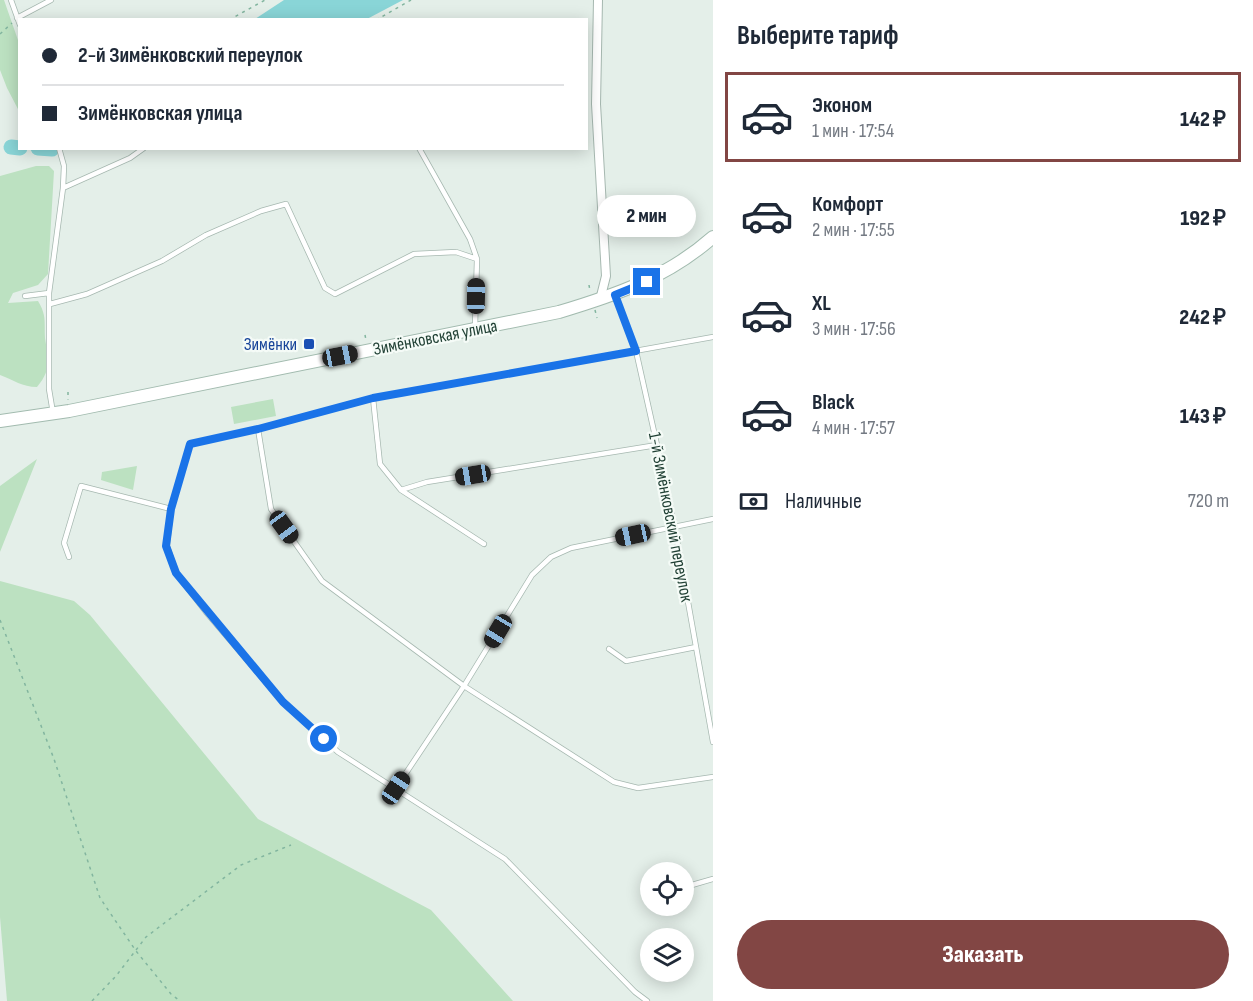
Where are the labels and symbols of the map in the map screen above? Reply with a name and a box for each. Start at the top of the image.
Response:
callout: 2 мин [598,195,696,237]
route end [633,268,660,295]
car [467,278,485,314]
street label: Зимёнковская улица [371,315,499,360]
place label: Зимёнки [244,334,297,355]
marker: Зимёнки [302,337,316,351]
car [321,344,359,368]
street label: 1-й Зимёнковский переулок [644,430,697,604]
car [454,463,492,487]
car [266,507,302,547]
car [614,522,652,548]
car [481,611,515,651]
route start [310,725,337,752]
car [378,768,414,808]

